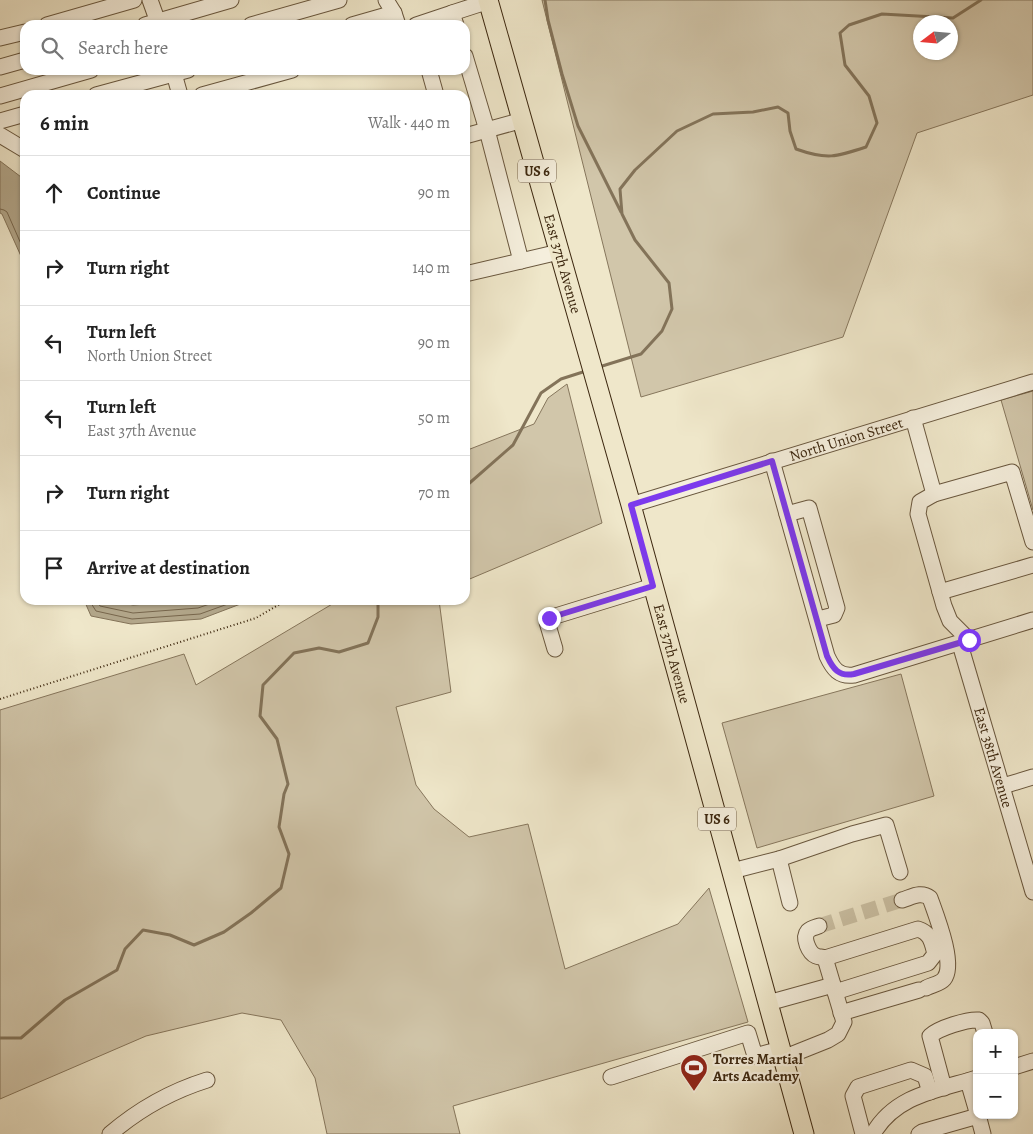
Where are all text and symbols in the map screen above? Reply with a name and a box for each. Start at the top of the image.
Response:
north arrow [913,15,958,60]
search box [20,20,470,75]
icon: search [38,34,66,62]
text: Search here [78,35,168,61]
text: 6 min [40,109,89,137]
text: Walk · 440 m [368,112,450,134]
road number: US 6 [518,160,556,182]
icon: ahead [40,179,68,207]
text: Continue [87,180,161,206]
text: 90 m [418,182,450,204]
street label: East 37th Avenue [539,211,586,316]
icon: right [40,254,68,282]
text: Turn right [87,255,169,281]
text: 140 m [412,257,450,279]
text: Turn left [87,319,156,345]
icon: left [40,329,68,357]
text: 90 m [418,332,450,354]
text: North Union Street [87,345,212,367]
text: Turn left [87,394,156,420]
icon: left [40,404,68,432]
text: 50 m [418,407,450,429]
street label: North Union Street [787,412,905,466]
text: East 37th Avenue [87,420,197,442]
icon: right [40,479,68,507]
text: Turn right [87,480,169,506]
text: 70 m [418,482,450,504]
icon: arrive [40,554,68,582]
text: Arrive at destination [87,555,250,581]
street label: East 37th Avenue [649,601,695,706]
route end [538,607,561,630]
route start [958,629,981,652]
street label: East 38th Avenue [969,705,1018,810]
road number: US 6 [698,808,736,831]
map controls [973,1029,1018,1119]
button: + [973,1029,1018,1074]
place label: Torres Martial Arts Academy [712,1049,803,1086]
sports icon: Torres Martial Arts Academy [679,1053,709,1092]
button: − [973,1074,1018,1119]

